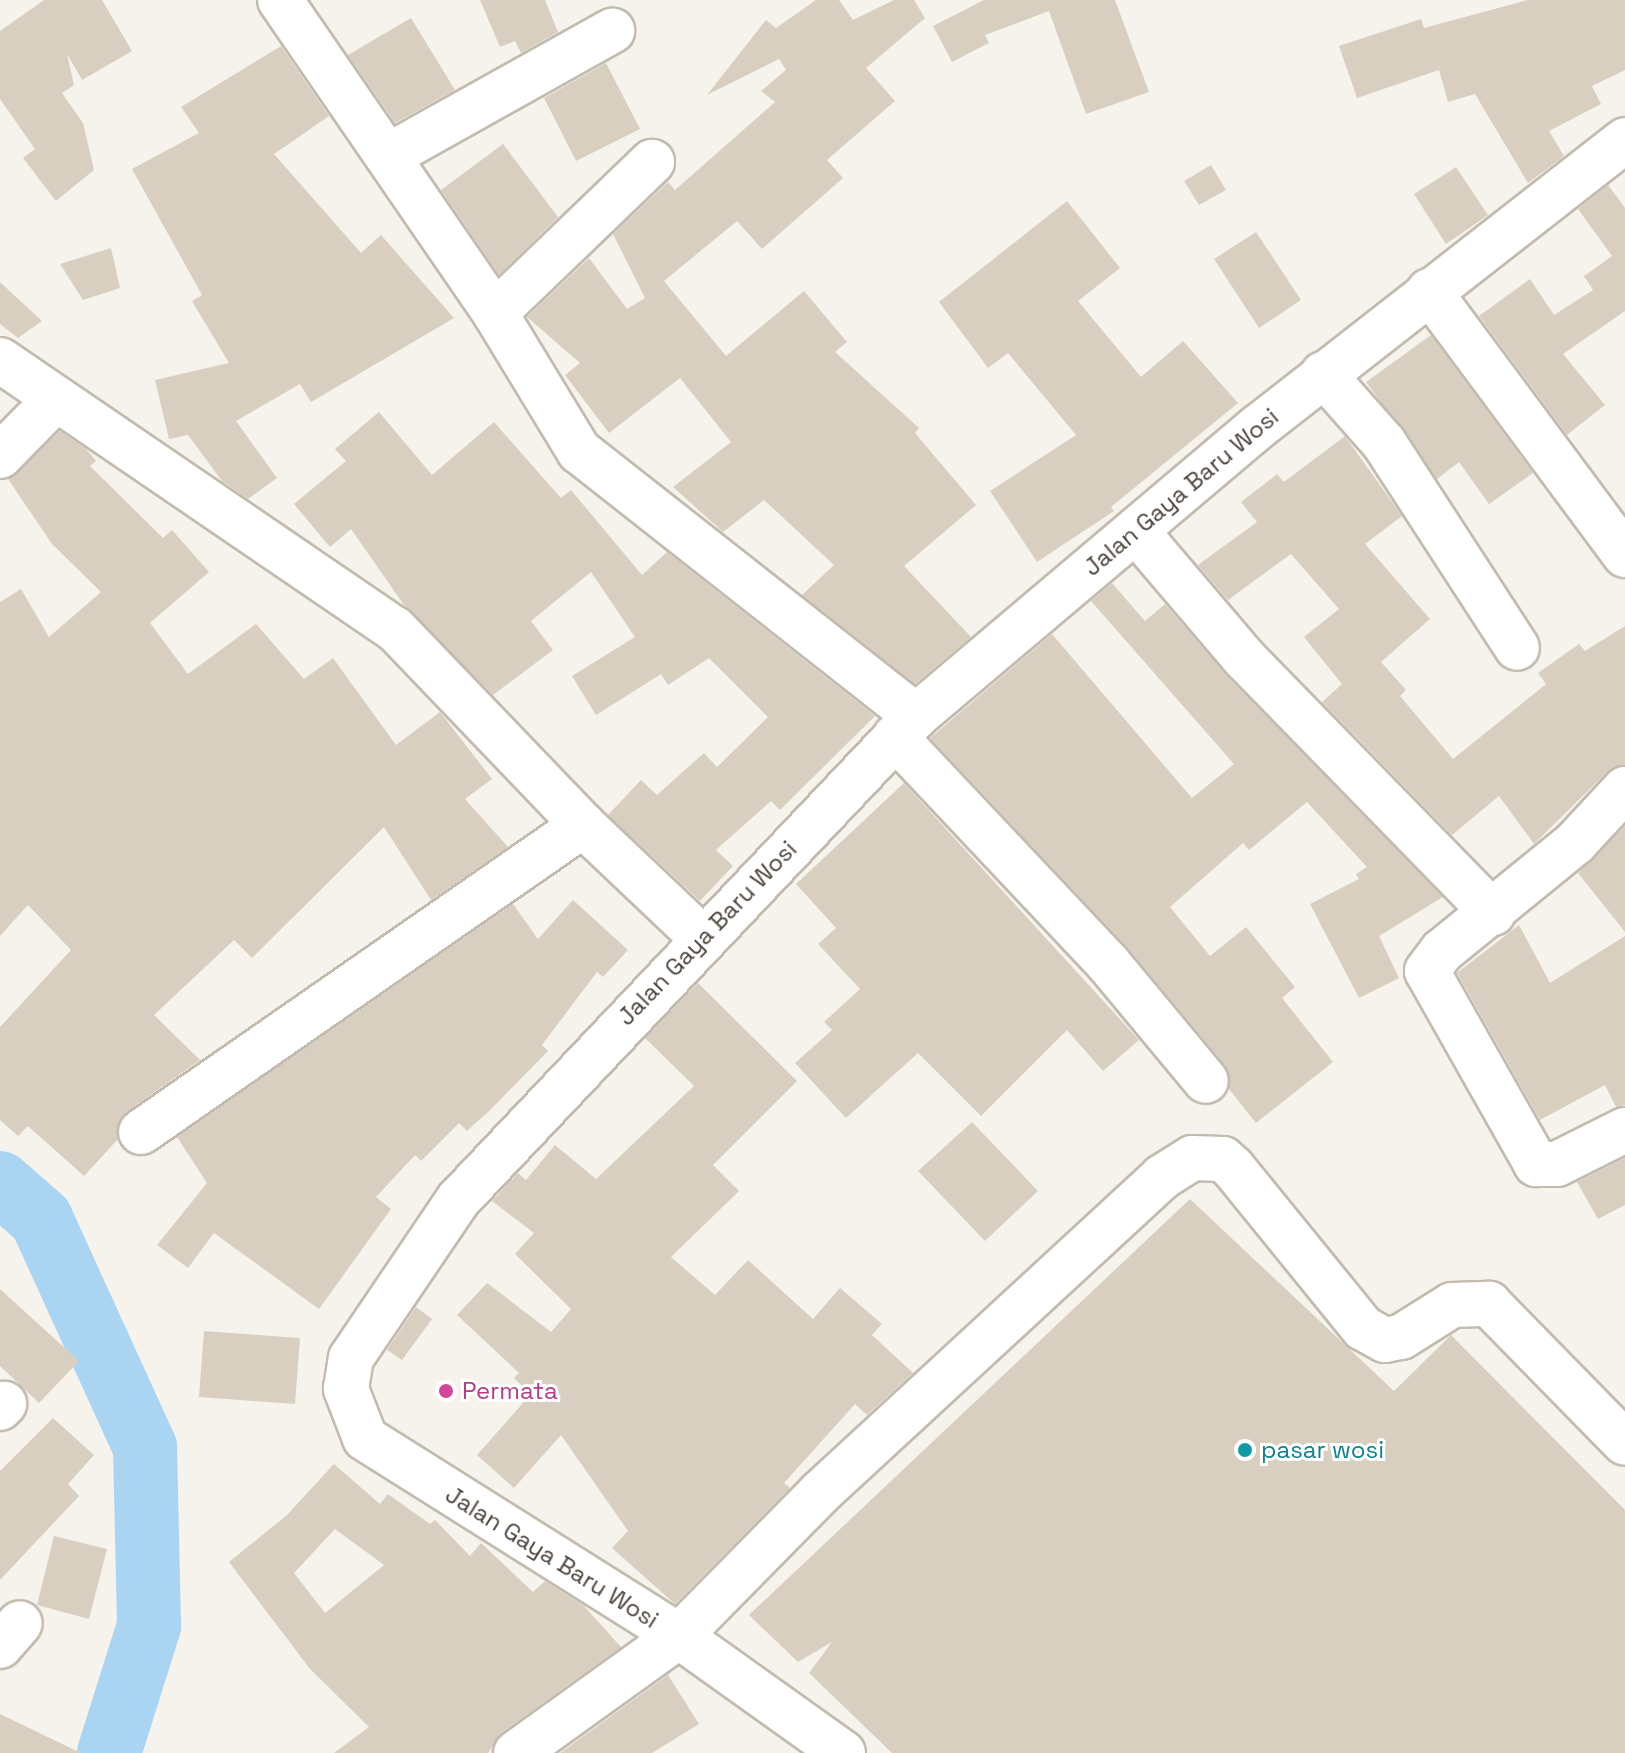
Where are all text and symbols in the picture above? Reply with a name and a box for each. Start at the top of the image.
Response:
street label: Jalan Gaya Baru Wosi [1078,402,1284,582]
street label: Jalan Gaya Baru Wosi [611,835,803,1031]
place label: Permata [462,1377,558,1405]
marker: Permata [437,1382,455,1400]
place label: pasar wosi [1261,1436,1384,1464]
marker: pasar wosi [1236,1441,1254,1459]
street label: Jalan Gaya Baru Wosi [440,1480,664,1634]

